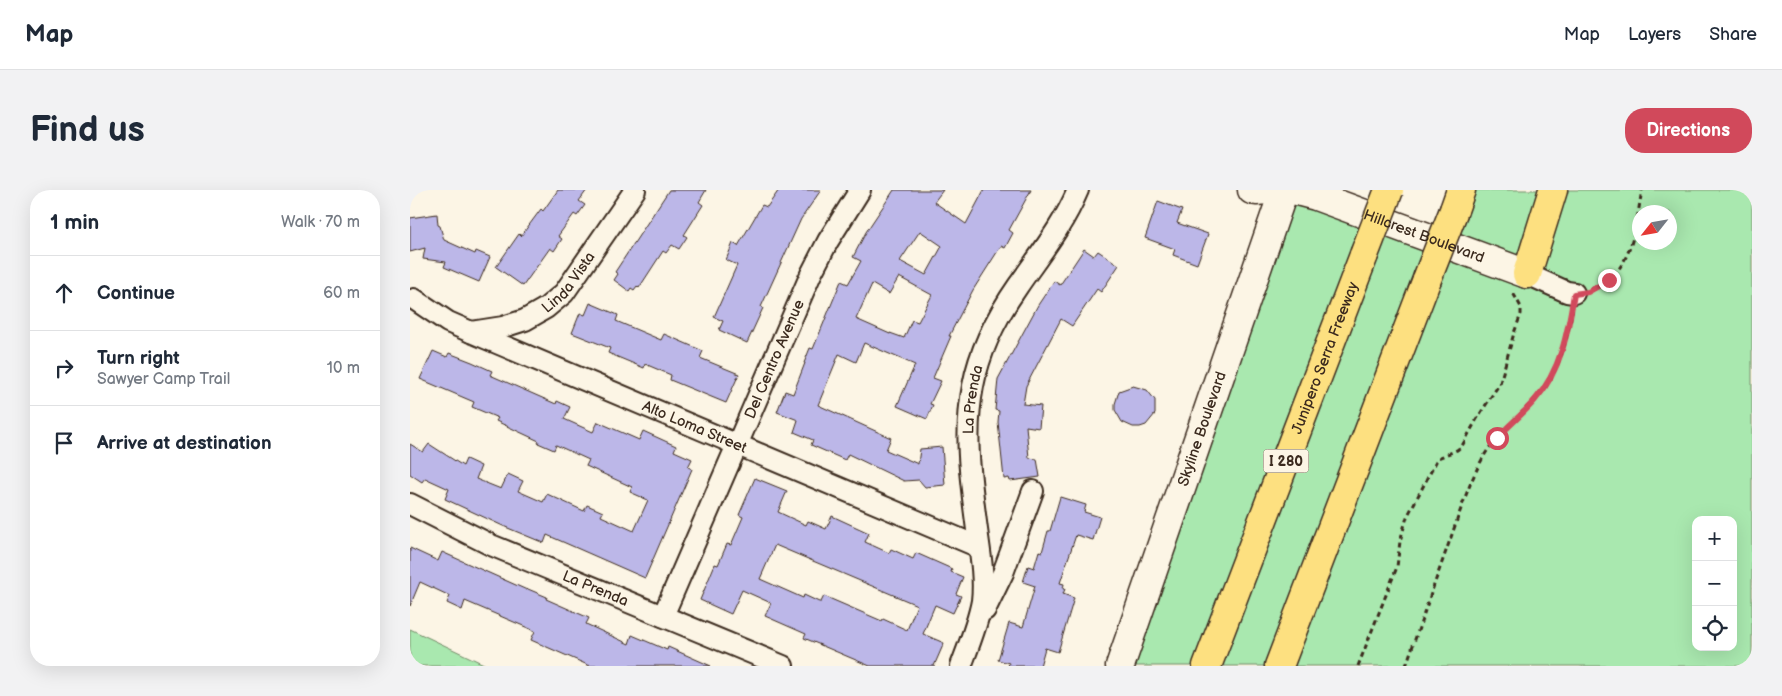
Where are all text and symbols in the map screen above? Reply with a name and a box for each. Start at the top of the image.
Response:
text: Map [25,20,73,49]
text: Map [1564,24,1600,45]
text: Layers [1628,24,1681,45]
text: Share [1709,24,1757,45]
button: Directions [1625,108,1752,153]
text: Find us [30,109,145,152]
street label: Hillcrest Boulevard [1361,205,1487,267]
north arrow [1632,205,1677,250]
text: 1 min [50,210,99,235]
text: Walk · 70 m [281,213,360,232]
street label: Linda Vista [538,248,599,317]
route end [1598,269,1621,292]
icon: ahead [50,279,78,307]
street label: Junipero Serra Freeway [1287,279,1363,437]
text: Continue [97,282,175,305]
text: 60 m [323,284,360,303]
street label: Del Centro Avenue [740,297,808,421]
text: Turn right [97,347,180,370]
icon: right [50,354,78,382]
text: 10 m [327,359,360,378]
street label: La Prenda [959,363,987,434]
street label: Skyline Boulevard [1173,369,1230,489]
text: Sawyer Camp Trail [97,370,230,389]
street label: Alto Loma Street [639,396,750,457]
route start [1486,427,1509,450]
icon: arrive [50,429,78,457]
text: Arrive at destination [97,432,272,455]
road number: I 280 [1264,450,1308,472]
map controls [1692,516,1737,651]
button: + [1692,516,1737,561]
button: − [1692,561,1737,606]
street label: La Prenda [560,566,631,610]
button: locate [1692,606,1737,651]

